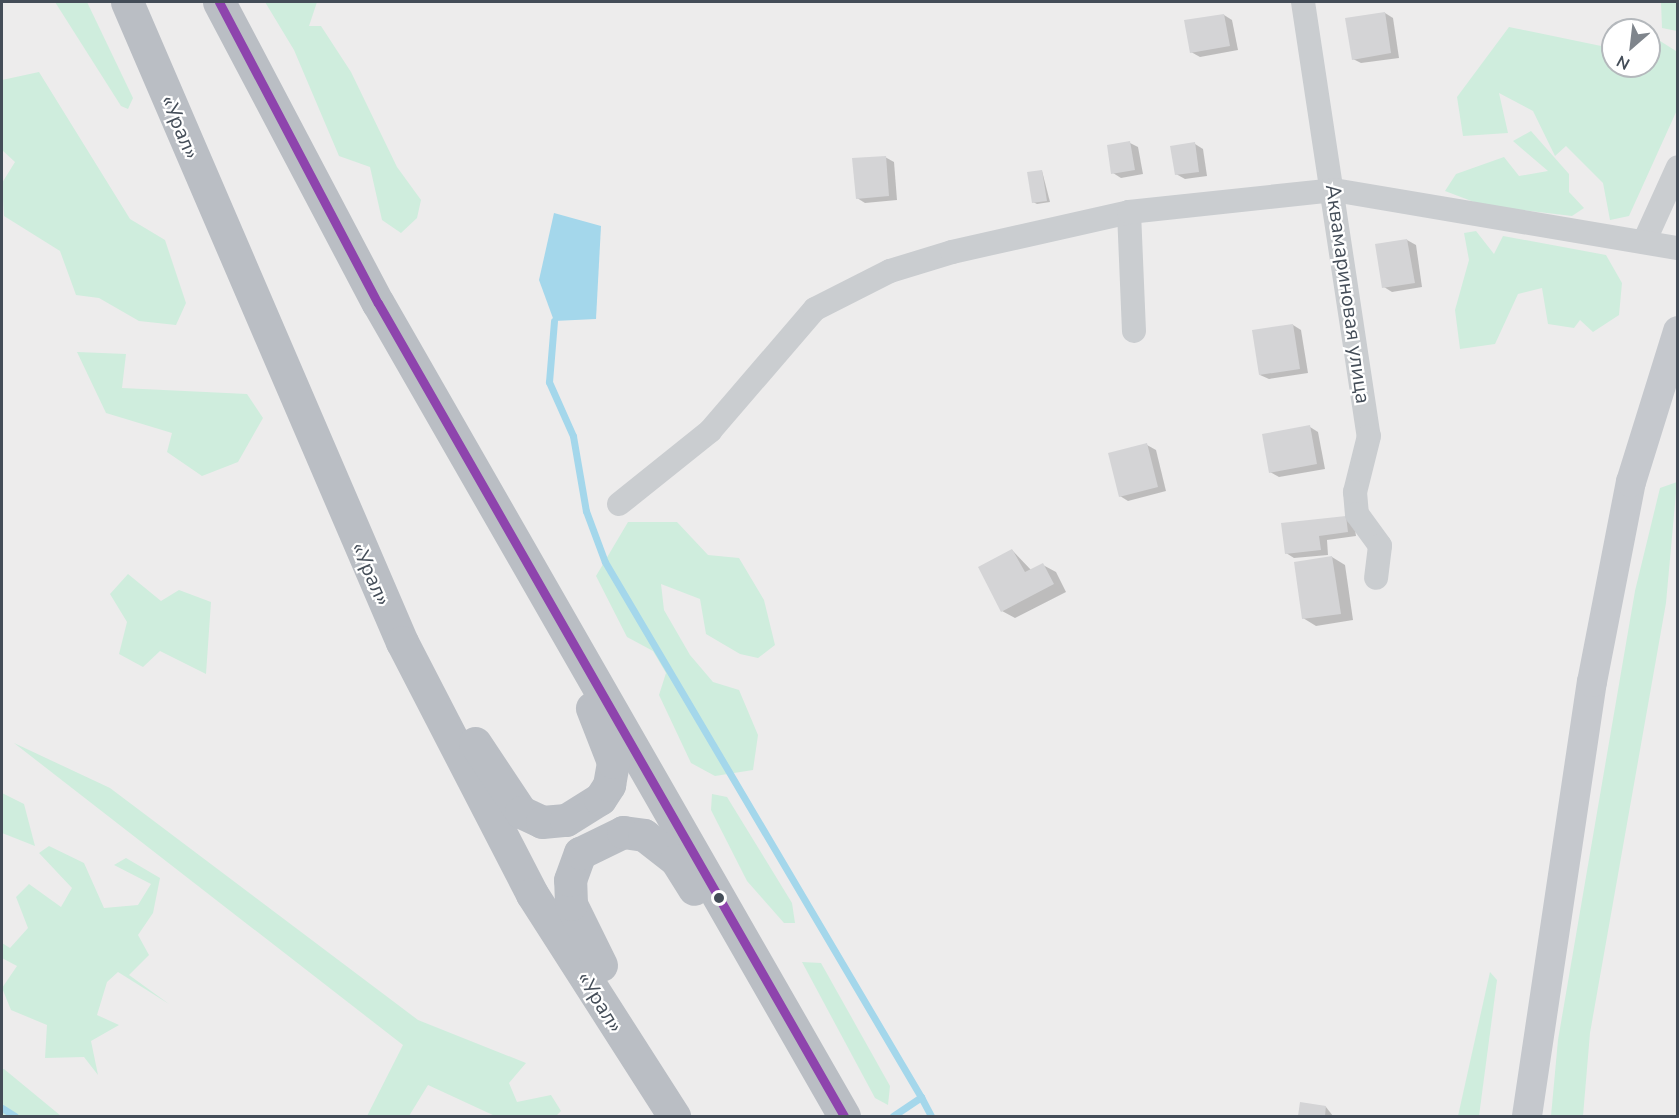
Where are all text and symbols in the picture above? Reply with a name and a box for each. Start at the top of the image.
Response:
north arrow [1601,18,1661,78]
text: N [1613,50,1634,75]
street label: «Урал» [155,91,205,163]
street label: Аквамариновая улица [1320,183,1376,405]
street label: «Урал» [346,538,396,610]
unlabelled marker [713,892,725,904]
street label: «Урал» [572,967,628,1037]

